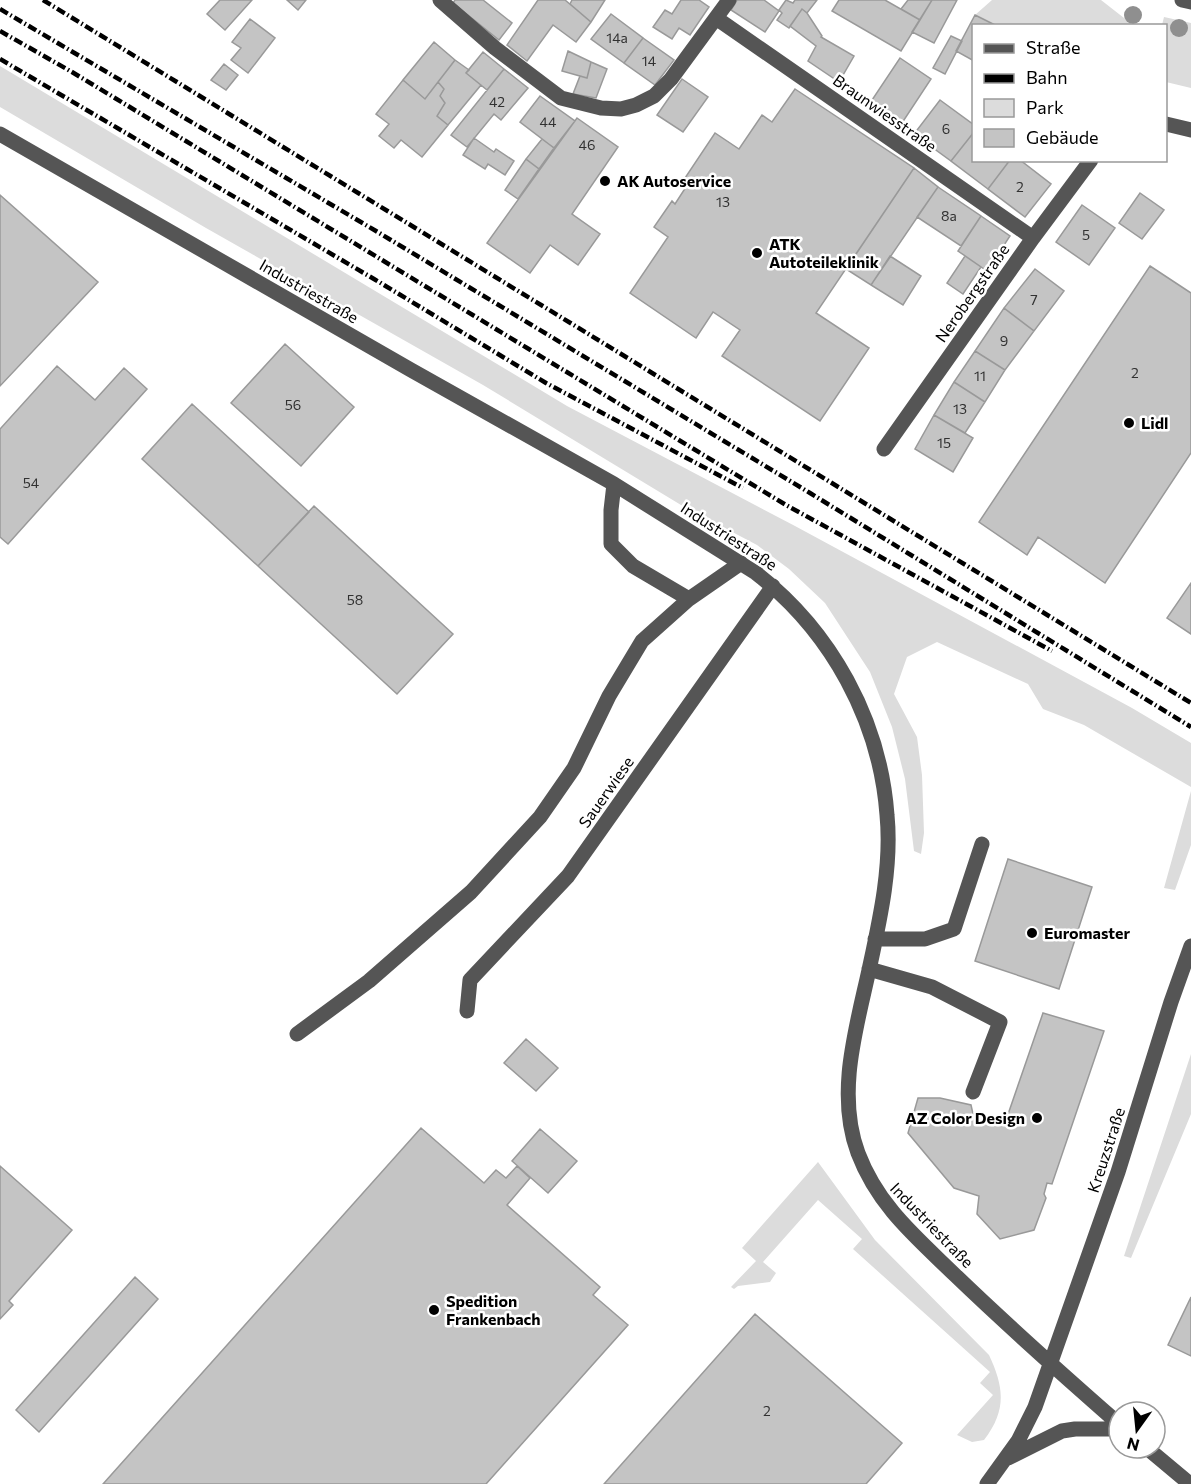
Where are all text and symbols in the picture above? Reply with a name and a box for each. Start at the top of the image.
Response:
legend [972,24,1167,162]
house number: 14a [606,29,628,46]
text: Straße [1026,36,1081,58]
house number: 14 [642,52,657,69]
text: Bahn [1026,66,1068,88]
street label: Braunwiesstraße [830,70,941,155]
house number: 42 [489,93,505,110]
text: Park [1026,96,1064,118]
house number: 44 [540,113,557,130]
house number: 6 [942,120,950,137]
text: Gebäude [1026,126,1099,148]
house number: 46 [579,136,595,153]
place label: AK Autoservice [617,171,731,190]
marker: AK Autoservice [598,174,612,188]
house number: 2 [1016,178,1024,195]
house number: 13 [716,193,730,210]
house number: 8a [941,207,957,224]
house number: 5 [1082,226,1090,243]
place label: ATK Autoteileklinik [769,234,880,271]
street label: Nerobergstraße [931,240,1013,346]
marker: ATK Autoteileklinik [750,246,764,260]
street label: Industriestraße [256,255,362,327]
house number: 7 [1030,291,1038,308]
house number: 9 [1000,332,1008,349]
house number: 2 [1131,364,1139,381]
house number: 11 [974,367,986,384]
house number: 56 [285,396,301,413]
house number: 13 [953,400,967,417]
place label: Lidl [1141,413,1168,432]
marker: Lidl [1122,416,1136,430]
house number: 15 [937,434,951,451]
house number: 54 [23,474,40,491]
street label: Industriestraße [678,497,781,574]
house number: 58 [347,591,363,608]
street label: Sauerwiese [574,752,637,831]
place label: Euromaster [1044,923,1130,942]
marker: Euromaster [1025,926,1039,940]
street label: Kreuzstraße [1083,1105,1128,1195]
place label: AZ Color Design [905,1108,1025,1127]
marker: AZ Color Design [1030,1111,1044,1125]
street label: Industriestraße [887,1178,978,1271]
place label: Spedition Frankenbach [446,1291,541,1328]
marker: Spedition Frankenbach [427,1303,441,1317]
north arrow [1107,1400,1167,1460]
house number: 2 [763,1402,771,1419]
text: N [1125,1434,1141,1456]

